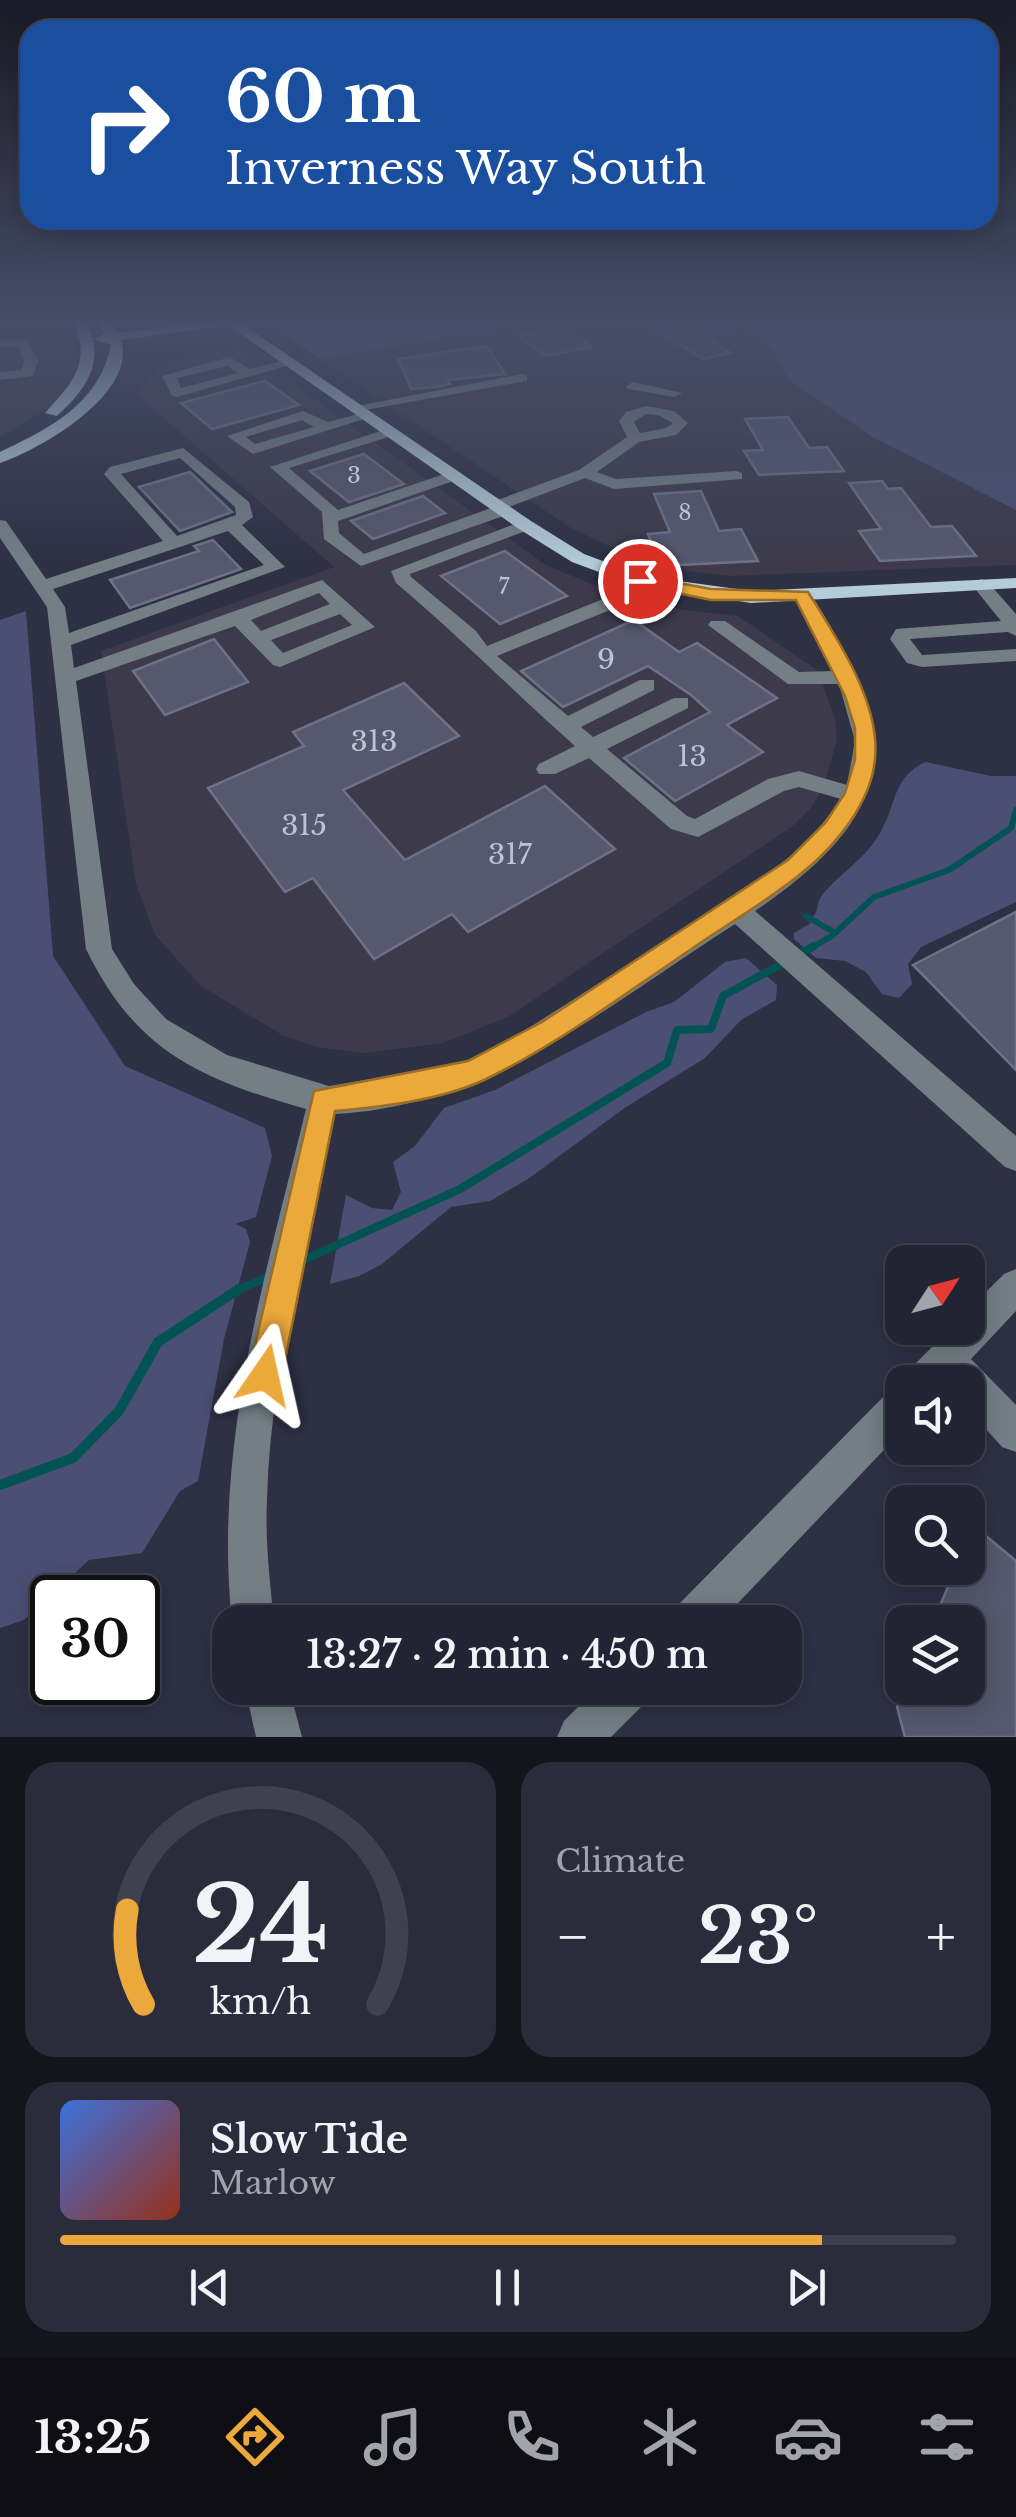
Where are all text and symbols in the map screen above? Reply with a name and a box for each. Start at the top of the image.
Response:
text: 60 m [225,54,421,141]
icon: right [60,60,190,190]
text: Inverness Way South [225,140,706,196]
house number: 3 [347,462,361,489]
house number: 8 [678,499,692,526]
pin [598,539,683,624]
icon: arrive [613,554,668,609]
house number: 7 [498,573,510,600]
house number: 9 [597,642,615,677]
house number: 313 [351,724,397,759]
house number: 13 [677,739,707,774]
house number: 315 [281,808,327,843]
house number: 317 [488,837,533,872]
north arrow [885,1245,985,1345]
map controls [885,1245,985,1705]
position arrow [213,1323,317,1427]
button: sound [885,1365,985,1465]
button: search [885,1485,985,1585]
speed limit sign: 30 [30,1575,160,1705]
button: layers [885,1605,985,1705]
text: 13:27 · 2 min · 450 m [306,1631,708,1678]
text: Climate [556,1841,685,1881]
text: 24 [192,1861,329,1990]
text: 23° [698,1890,818,1983]
text: − [556,1903,590,1971]
text: + [926,1903,956,1971]
text: km/h [210,1979,311,2024]
text: Slow Tide [210,2116,408,2163]
text: Marlow [210,2163,336,2203]
icon: previous [182,2260,237,2315]
icon: pause [480,2260,535,2315]
icon: next [779,2260,834,2315]
icon: directions [220,2402,290,2472]
icon: music [358,2402,428,2472]
icon: phone [497,2402,567,2472]
icon: climate [635,2402,705,2472]
icon: car [773,2402,843,2472]
icon: filters [912,2402,982,2472]
text: 13:25 [34,2409,151,2465]

